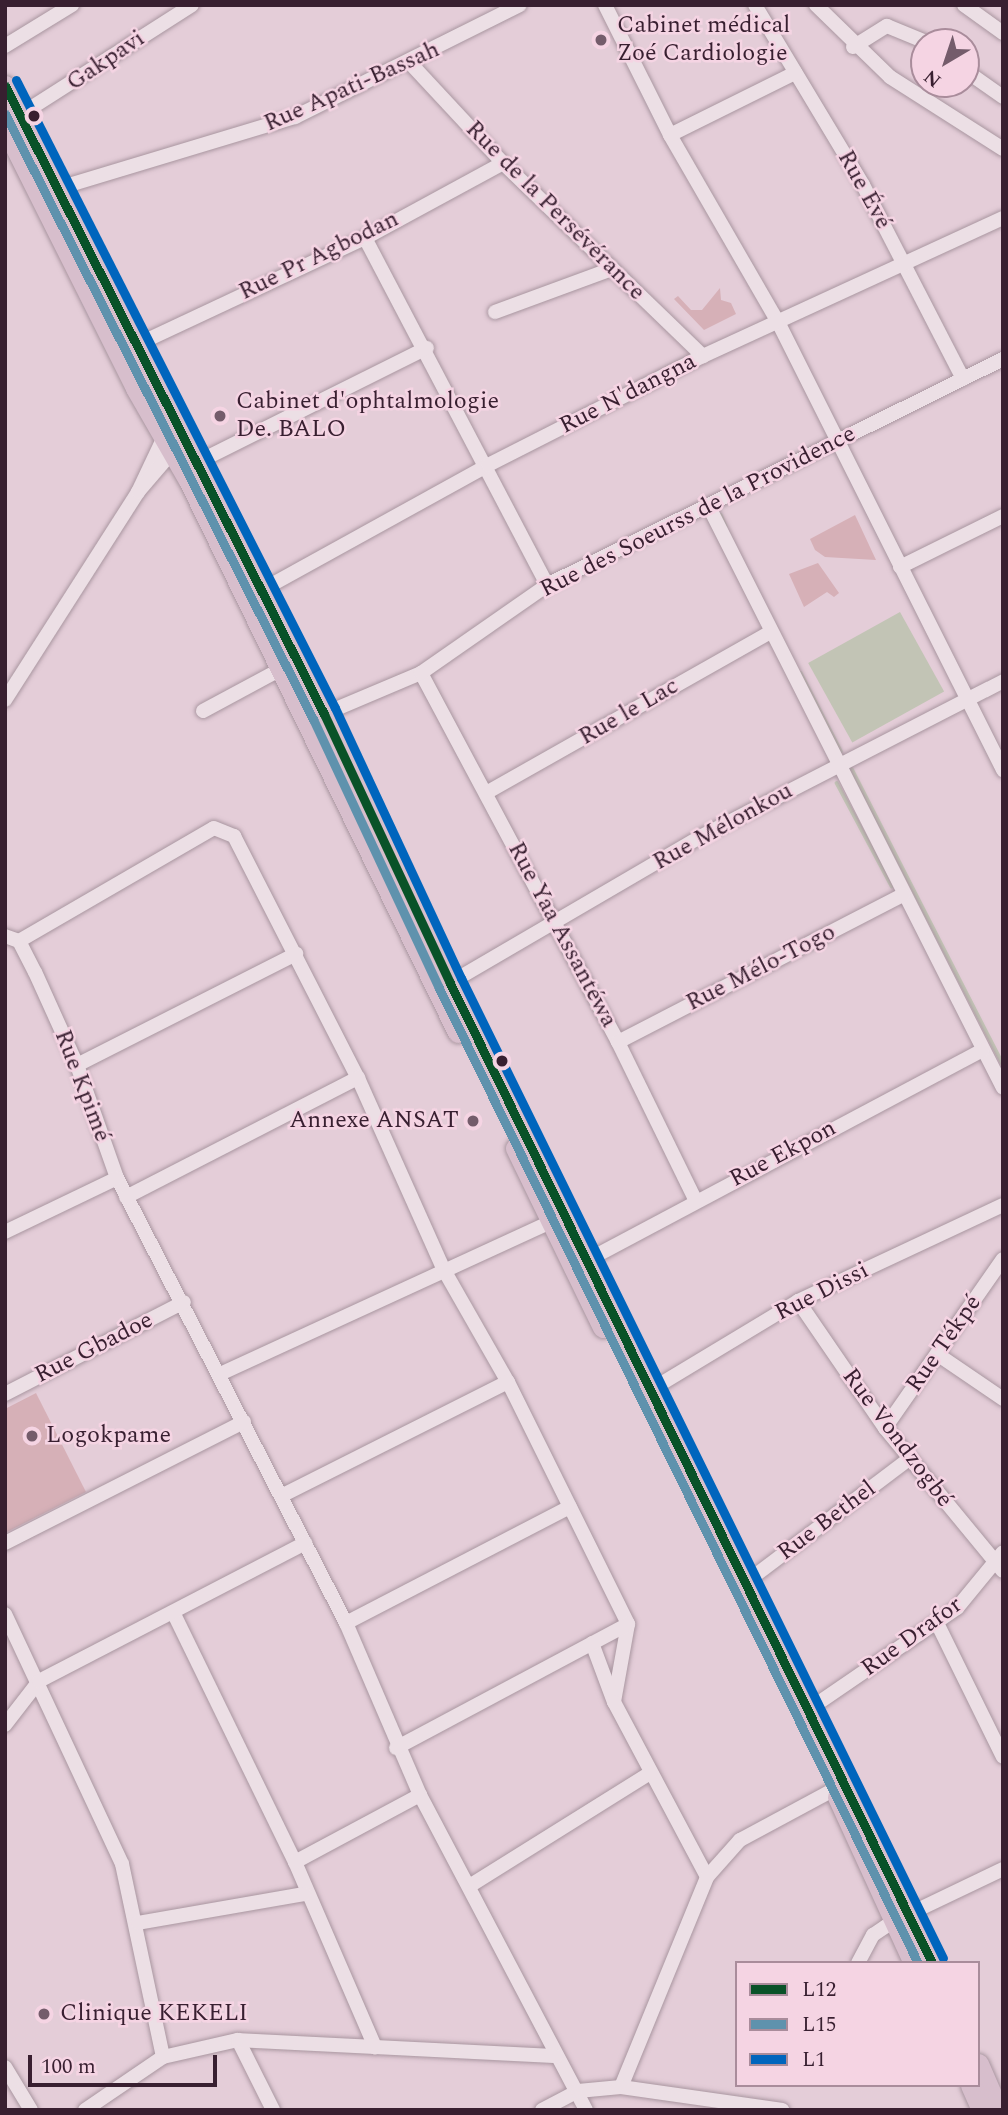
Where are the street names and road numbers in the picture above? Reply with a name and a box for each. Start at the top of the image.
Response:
street label: Gakpavi [61,24,151,98]
street label: Rue Apati-Bassah [260,35,444,139]
street label: Rue de la Persévérance [459,115,651,307]
street label: Rue Évé [831,146,897,234]
street label: Rue Pr Agbodan [235,205,403,307]
street label: Rue N'dangna [555,347,701,441]
street label: Rue des Soeurss de la Providence [535,420,861,604]
street label: Rue le Lac [574,672,684,752]
street label: Rue Mélonkou [648,777,798,877]
street label: Rue Yaa Assantéwa [501,837,623,1033]
street label: Rue Mélo-Togo [682,918,840,1018]
street label: Rue Kpimé [47,1026,117,1146]
street label: Rue Ekpon [725,1114,841,1194]
street label: Rue Dissi [770,1256,874,1328]
street label: Rue Tékpé [900,1290,988,1398]
street label: Rue Gbadoe [30,1306,158,1390]
street label: Rue Vondzogbé [835,1363,959,1513]
street label: Rue Bethel [772,1475,882,1567]
street label: Rue Drafor [856,1591,968,1683]

